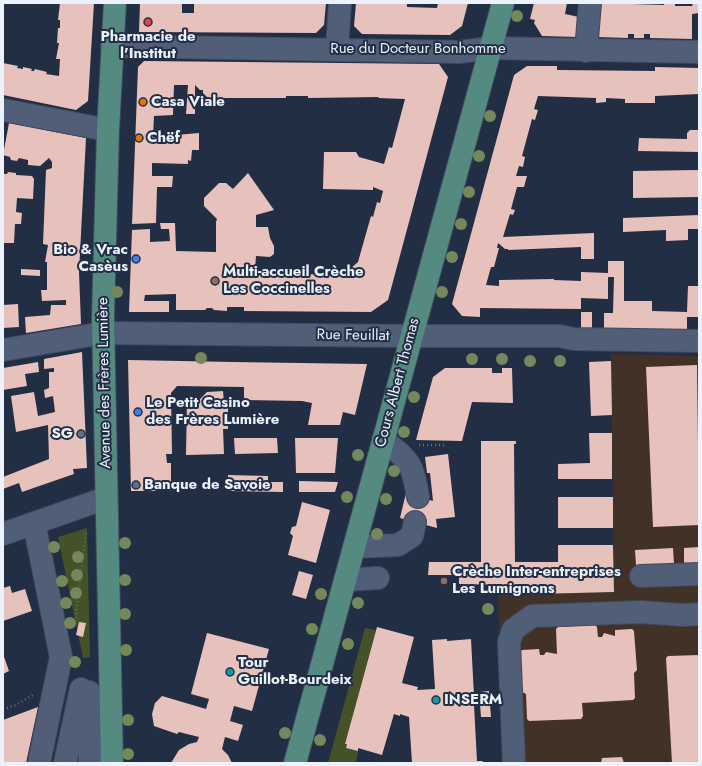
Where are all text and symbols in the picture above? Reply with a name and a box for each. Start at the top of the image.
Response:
marker: Pharmacie de l'Institut [143,17,153,27]
place label: Pharmacie de l'Institut [100,28,196,63]
street label: Rue du Docteur Bonhomme [330,40,506,58]
place label: Casa Viale [151,93,225,111]
marker: Casa Viale [138,97,148,107]
place label: Chëf [147,129,180,147]
marker: Chëf [134,133,144,143]
place label: Bio & Vrac Casèus [53,241,128,276]
marker: Bio & Vrac Casèus [131,254,141,264]
place label: Multi-accueil Crèche Les Coccinelles [223,263,364,298]
marker: Multi-accueil Crèche Les Coccinelles [210,276,220,286]
street label: Avenue des Frères Lumière [95,297,115,469]
street label: Cours Albert Thomas [372,316,424,450]
street label: Rue Feuillat [316,326,390,346]
place label: Le Petit Casino des Frères Lumière [146,394,279,429]
marker: Le Petit Casino des Frères Lumière [133,407,143,417]
place label: SG [51,425,73,443]
marker: SG [76,429,86,439]
place label: Banque de Savoie [144,476,271,494]
marker: Banque de Savoie [131,480,141,490]
place label: Crèche Inter-entreprises Les Lumignons [452,563,621,598]
marker: Crèche Inter-entreprises Les Lumignons [439,576,449,586]
place label: Tour Guillot-Bourdeix [238,654,352,689]
marker: Tour Guillot-Bourdeix [225,667,235,677]
place label: INSERM [444,691,502,709]
marker: INSERM [431,695,441,705]

